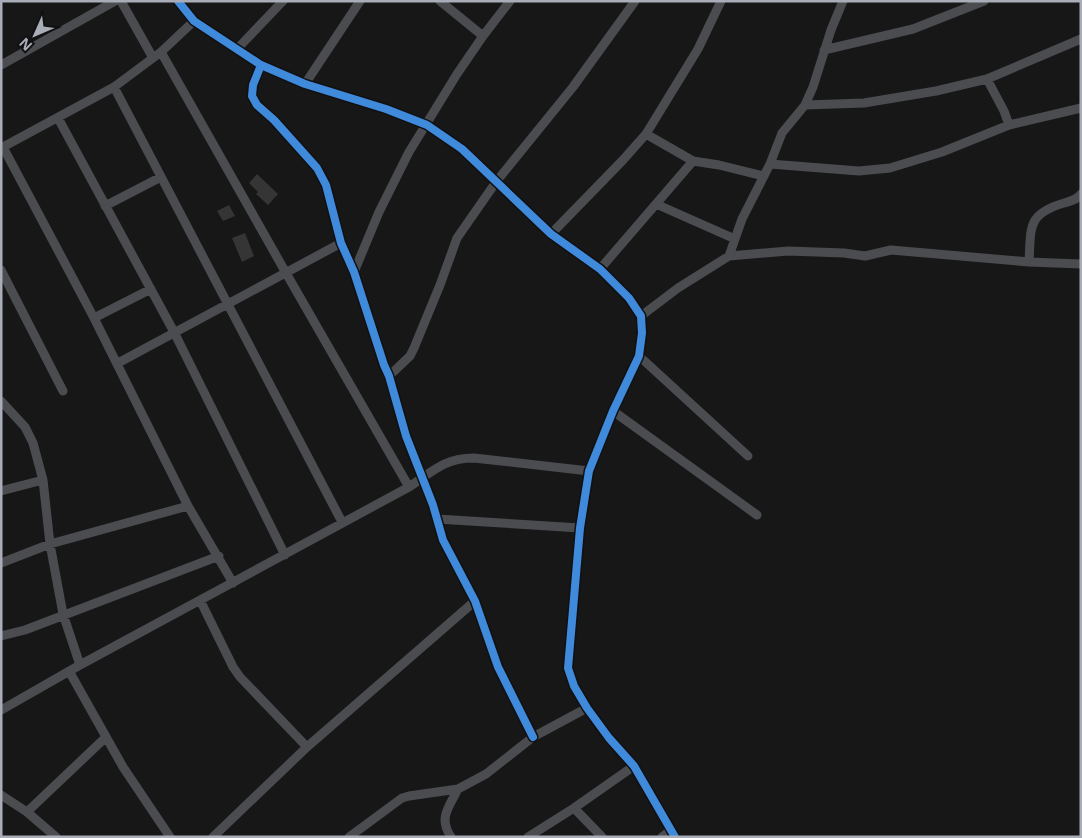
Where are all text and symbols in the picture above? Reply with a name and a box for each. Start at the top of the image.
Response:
north arrow [10,10,60,60]
text: N [15,34,36,55]

